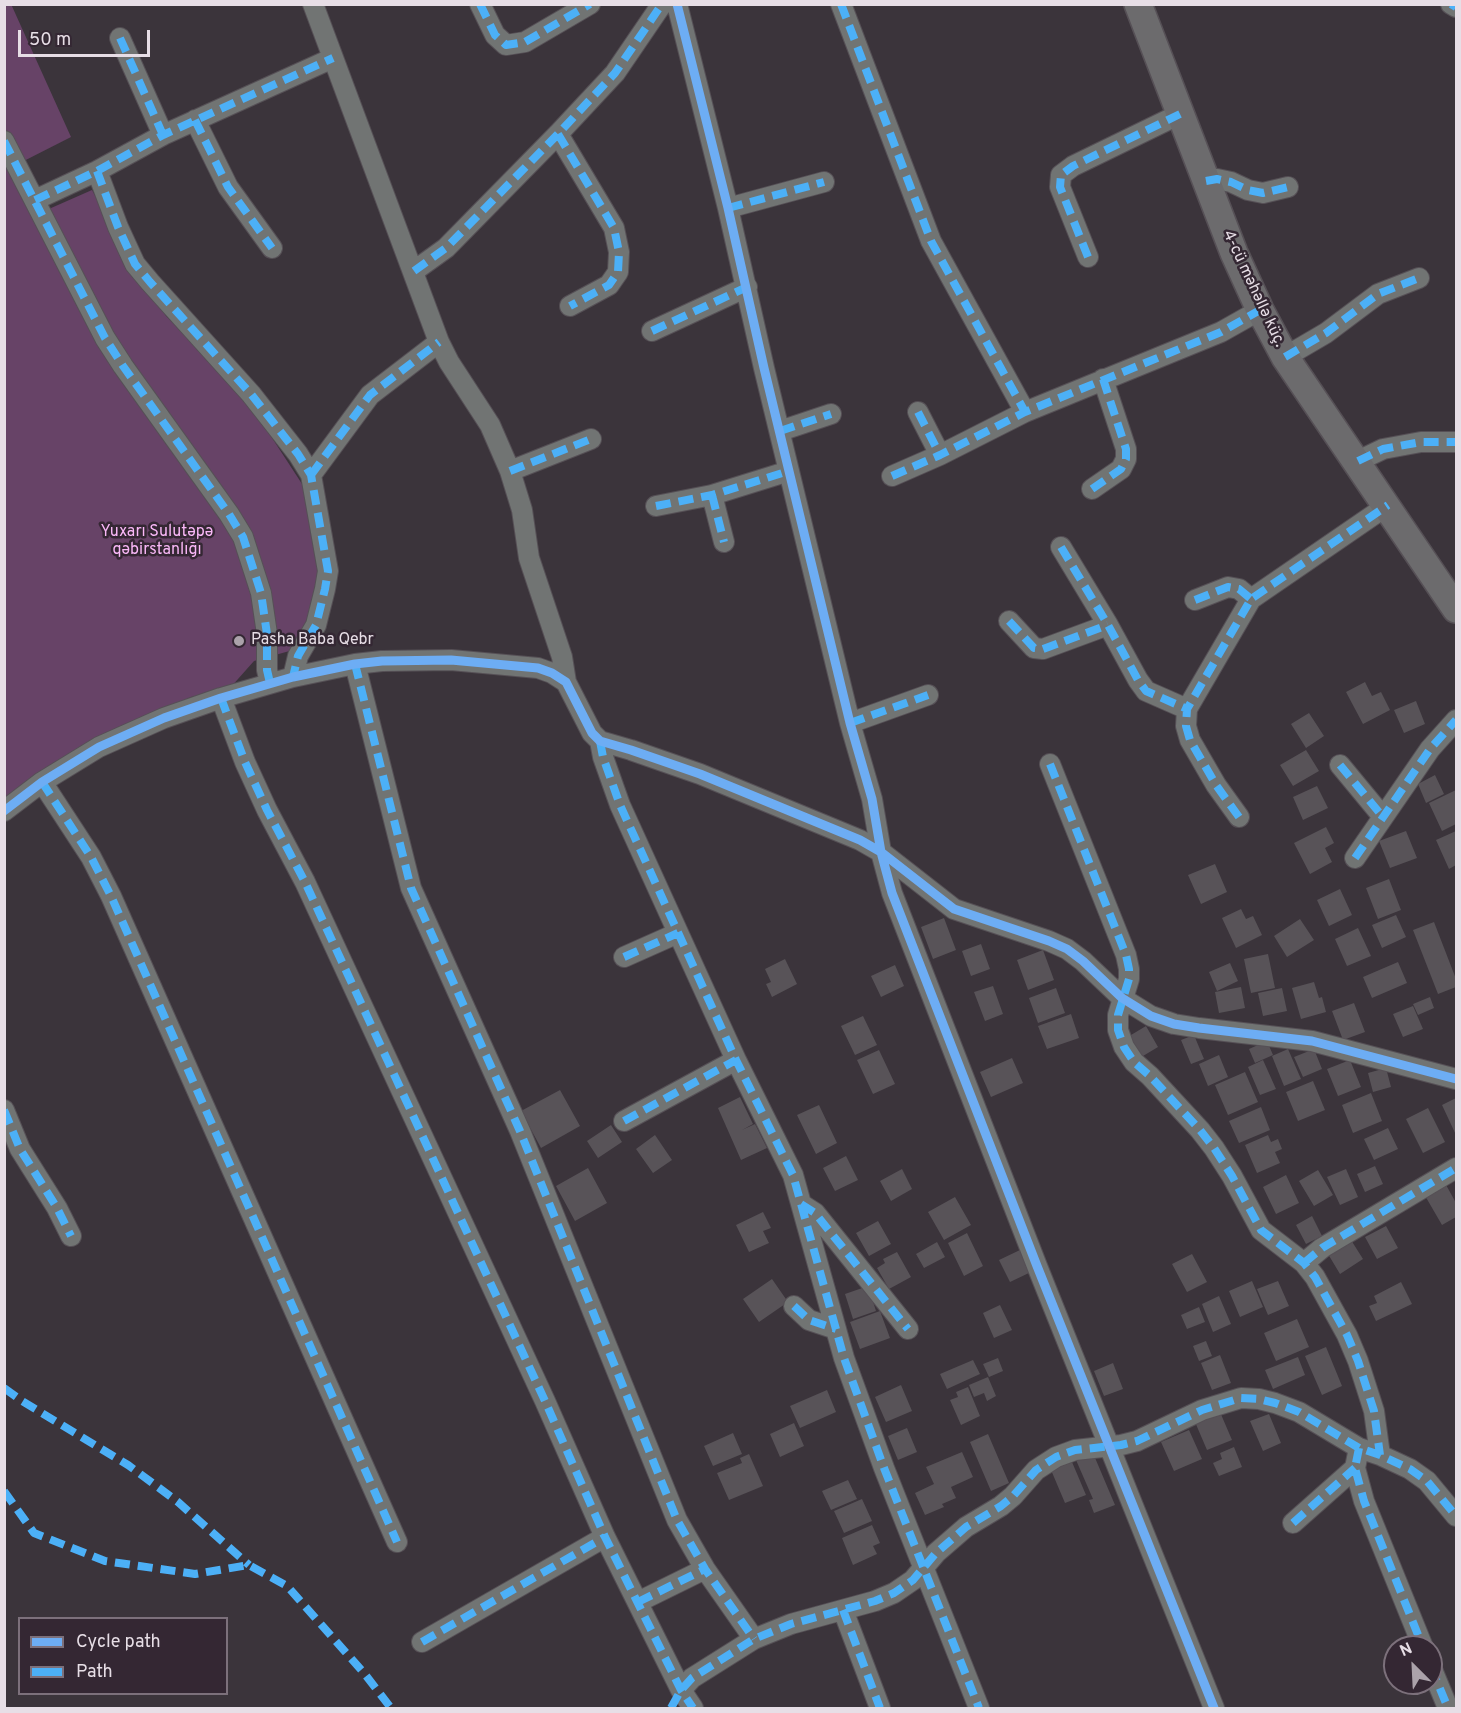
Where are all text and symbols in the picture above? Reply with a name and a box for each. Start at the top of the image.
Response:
scale bar [21,18,153,56]
text: 50 m [29,29,71,52]
street label: 4-cü məhəllə küç. [1218,228,1288,350]
park label: Yuxarı Sulutəpə qəbirstanlığı [101,523,213,561]
place label: Pasha Baba Qebr [251,631,374,651]
marker: Pasha Baba Qebr [232,634,246,648]
legend [18,1617,228,1695]
text: Cycle path [76,1631,161,1654]
north arrow [1383,1635,1443,1695]
text: N [1397,1639,1416,1662]
text: Path [76,1661,113,1684]

